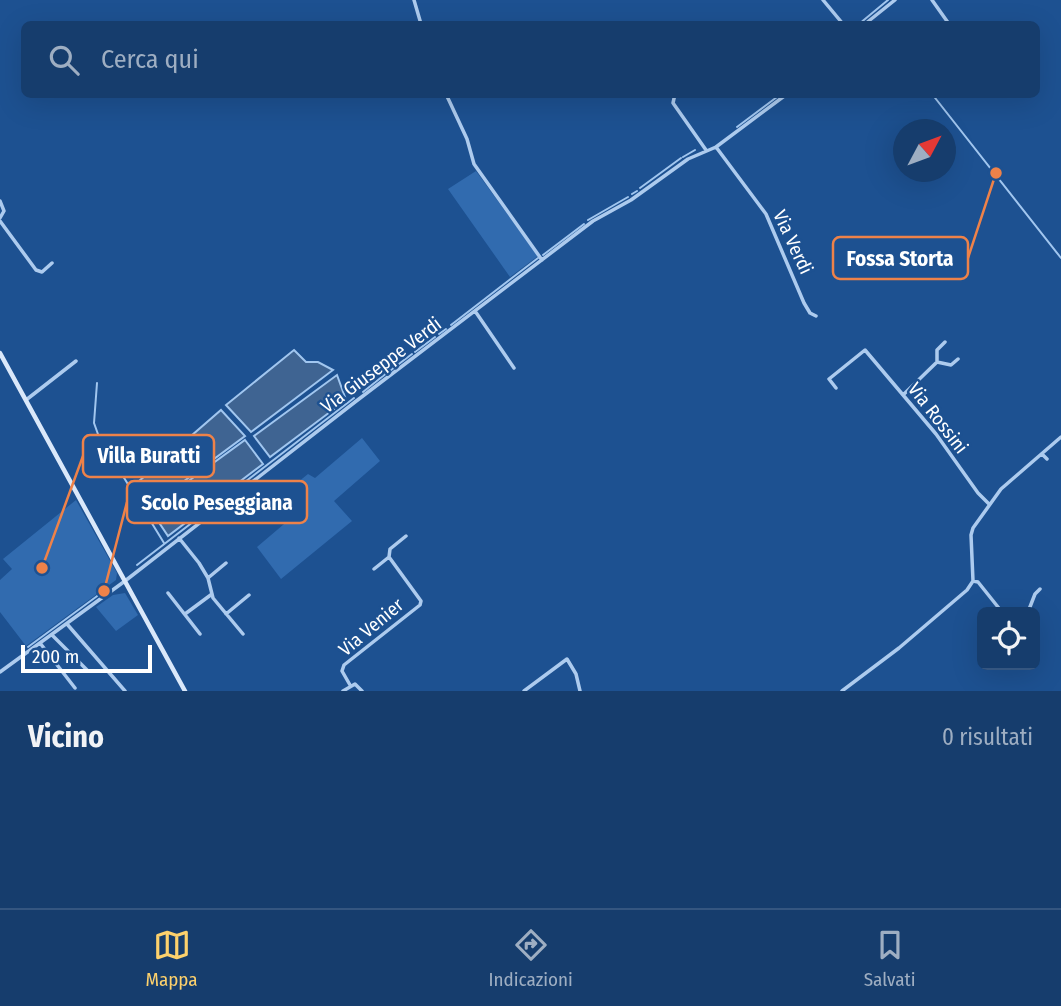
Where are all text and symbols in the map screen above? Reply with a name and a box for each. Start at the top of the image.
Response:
search box [21,21,1040,98]
icon: search [45,41,83,79]
text: Cerca qui [101,44,199,75]
north arrow [893,119,956,182]
street label: Via Verdi [768,206,818,278]
callout: Fossa Storta [833,237,968,279]
text: Fossa Storta [846,246,954,272]
street label: Via Giuseppe Verdi [316,312,446,418]
street label: Via Rossini [903,378,973,458]
callout: Villa Buratti [83,435,214,477]
text: Villa Buratti [96,443,201,469]
callout: Scolo Peseggiana [127,481,307,523]
text: Scolo Peseggiana [141,490,293,516]
street label: Via Venier [334,593,408,661]
map controls [977,607,1040,670]
button: locate [977,607,1040,670]
scale bar [21,642,152,674]
text: 200 m [32,645,79,668]
text: Vicino [28,719,104,755]
text: 0 risultati [942,723,1033,751]
tab: Mappa [145,926,198,991]
tab: Indicazioni [489,926,573,991]
tab: Salvati [864,926,916,991]

